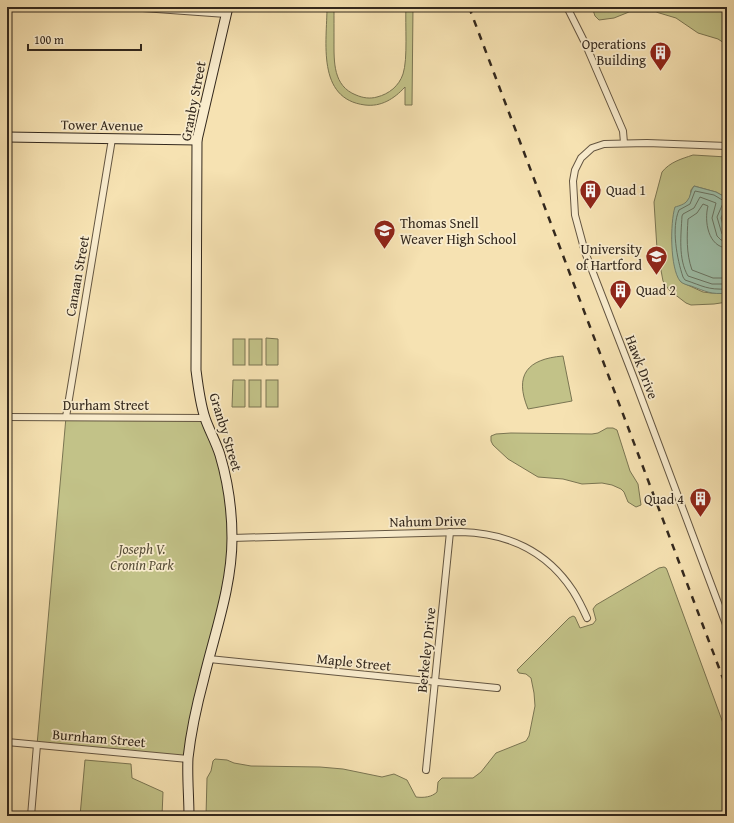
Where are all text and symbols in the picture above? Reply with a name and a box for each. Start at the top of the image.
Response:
scale bar [28,26,141,52]
text: 100 m [34,31,64,48]
place label: Operations Building [582,34,646,70]
building icon: Operations Building [648,39,674,72]
street label: Granby Street [175,59,211,143]
street label: Tower Avenue [61,114,144,136]
building icon: Quad 1 [578,177,604,210]
place label: Quad 1 [606,180,646,200]
place label: Thomas Snell Weaver High School [400,213,516,249]
school or university icon: Thomas Snell Weaver High School [371,218,397,251]
street label: Canaan Street [60,234,94,318]
place label: University of Hartford [576,239,643,275]
school or university icon: University of Hartford [644,244,670,277]
building icon: Quad 2 [608,277,634,310]
place label: Quad 2 [636,280,676,300]
street label: Hawk Drive [621,332,664,402]
street label: Granby Street [205,390,247,474]
street label: Durham Street [63,395,149,415]
building icon: Quad 4 [687,486,713,519]
place label: Quad 4 [644,489,684,509]
street label: Nahum Drive [389,510,467,532]
park label: Joseph V. Cronin Park [110,539,174,575]
street label: Berkeley Drive [412,606,440,694]
street label: Maple Street [316,648,392,676]
street label: Burnham Street [52,724,147,752]

